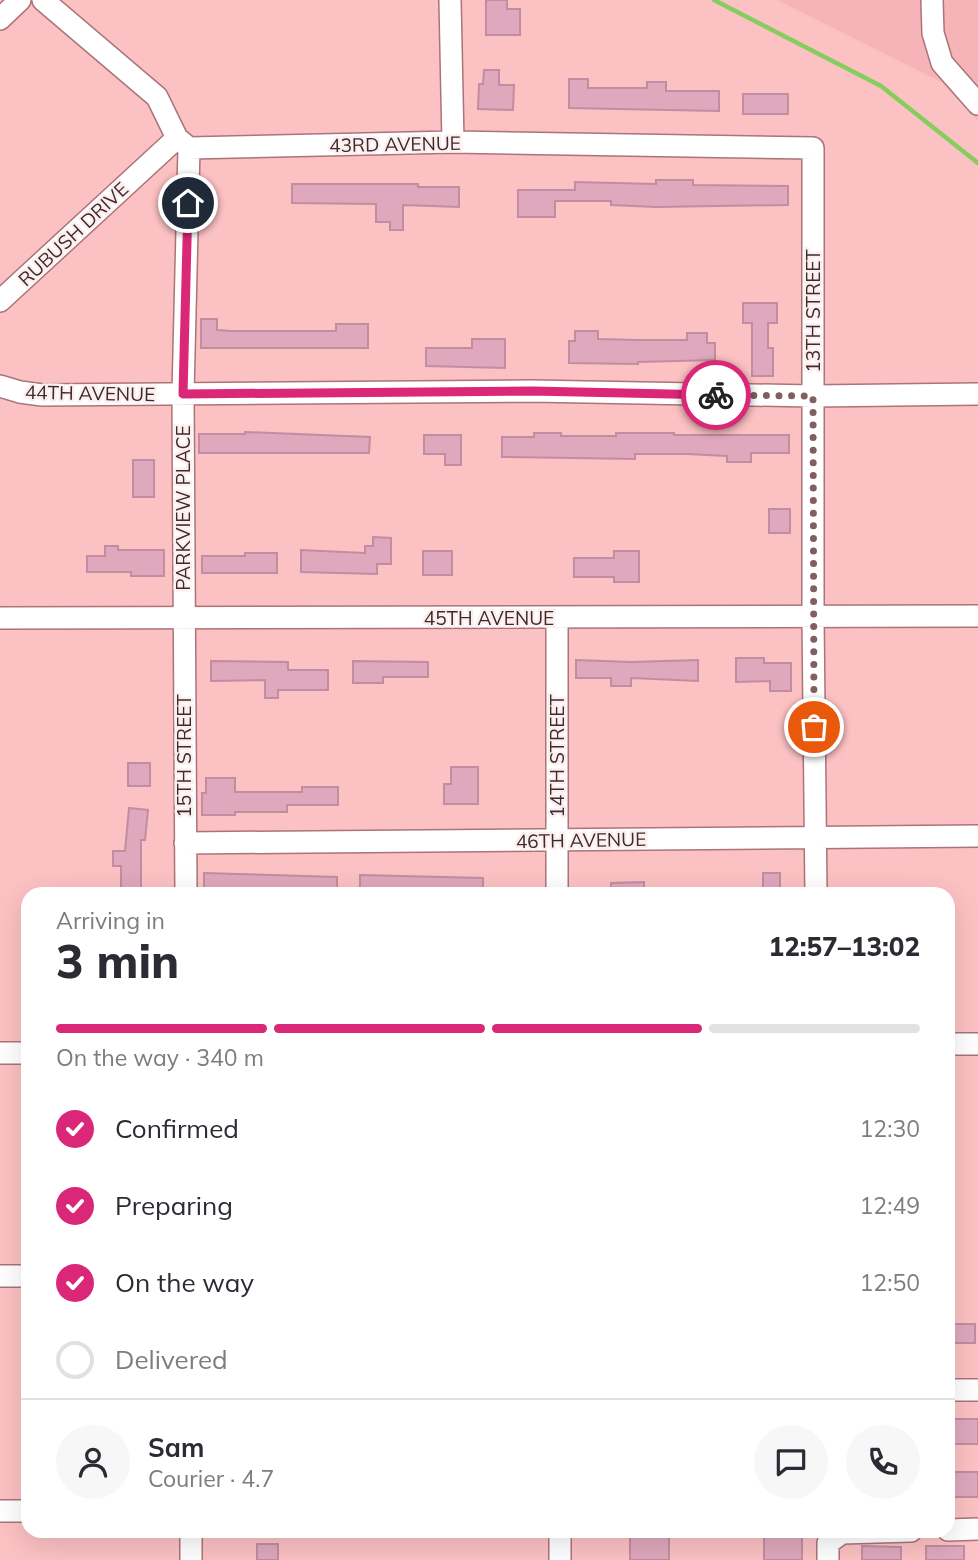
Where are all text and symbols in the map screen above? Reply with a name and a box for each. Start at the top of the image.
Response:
street label: 43RD AVENUE [329,131,461,157]
pin [158,173,218,233]
street label: RUBUSH DRIVE [13,177,133,291]
icon: home [169,184,207,222]
street label: 13TH STREET [801,249,825,373]
courier [681,360,751,430]
icon: bike [697,376,735,414]
street label: 44TH AVENUE [25,380,155,406]
street label: PARKVIEW PLACE [171,425,195,591]
street label: 45TH AVENUE [424,606,554,630]
street label: 15TH STREET [172,694,196,818]
street label: 14TH STREET [545,694,569,818]
pin [784,697,844,757]
icon: bag [795,708,833,746]
street label: 46TH AVENUE [516,827,646,853]
text: Arriving in [56,906,165,935]
text: 12:57–13:02 [769,930,920,963]
text: 3 min [56,932,179,990]
text: On the way · 340 m [56,1043,264,1072]
icon: check [56,1110,94,1148]
text: Confirmed [115,1112,239,1145]
text: 12:30 [860,1114,920,1143]
icon: check [56,1187,94,1225]
text: Preparing [115,1189,233,1222]
text: 12:49 [860,1191,920,1220]
icon: check [56,1264,94,1302]
text: On the way [115,1266,254,1299]
text: 12:50 [860,1268,920,1297]
text: Delivered [115,1343,228,1376]
button: person [56,1425,130,1499]
button: chat [754,1425,828,1499]
button: phone [846,1425,920,1499]
text: Sam [148,1431,204,1464]
text: Courier · 4.7 [148,1464,274,1493]

